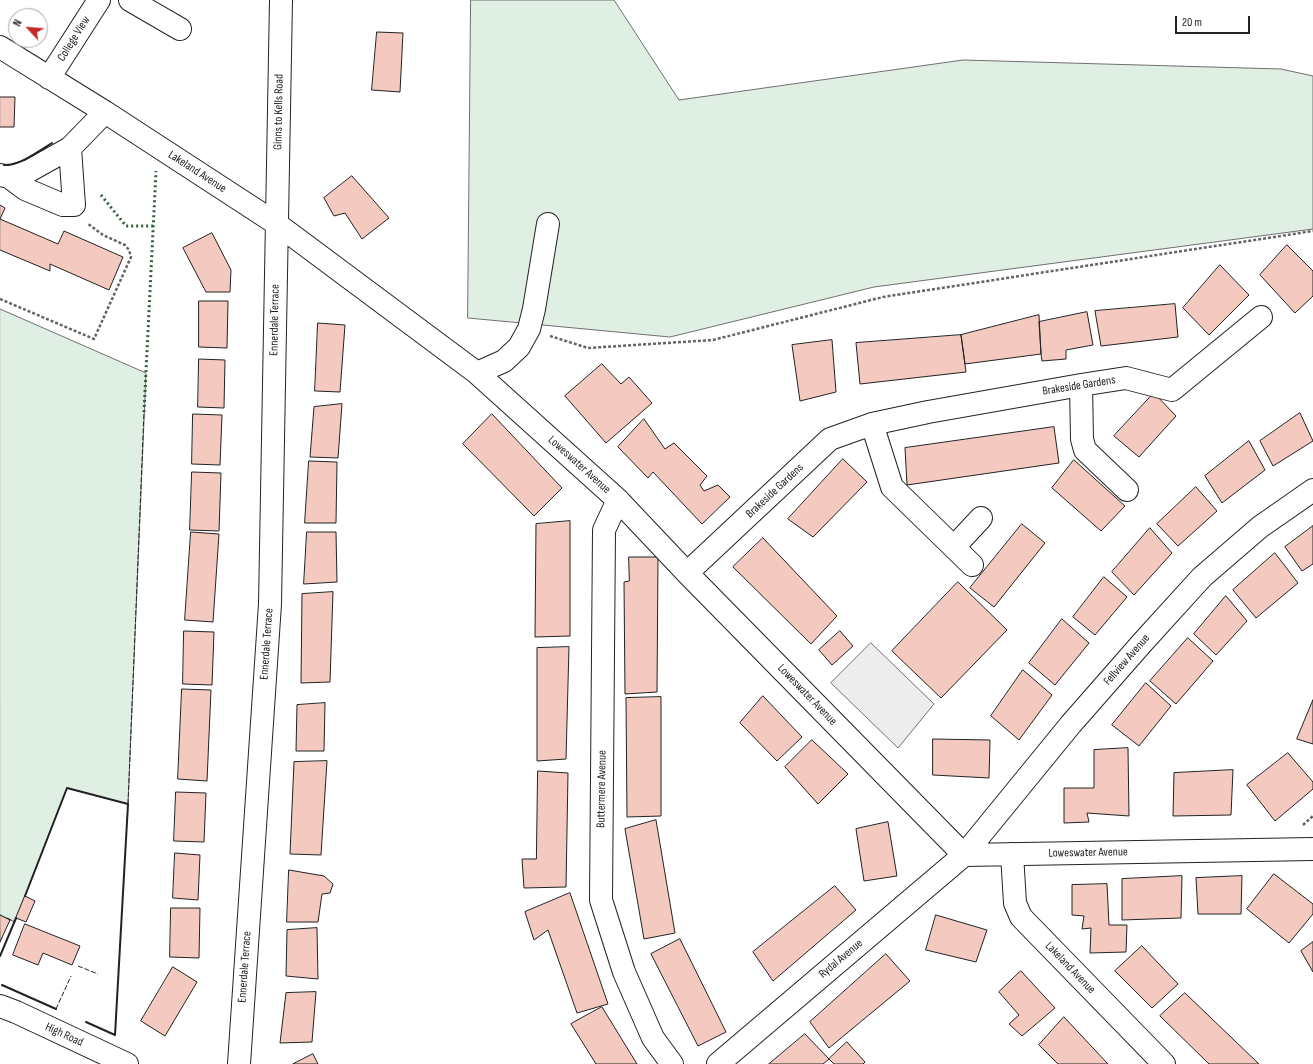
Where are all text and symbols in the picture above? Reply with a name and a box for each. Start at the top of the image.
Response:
north arrow [8,8,48,48]
scale bar [1177,8,1252,34]
street label: College View [54,14,94,64]
text: 20 m [1182,15,1202,30]
text: N [11,17,25,28]
street label: Ginns to Kells Road [271,74,287,150]
street label: Lakeland Avenue [165,148,229,196]
street label: Ennerdale Terrace [267,284,283,356]
street label: Brakeside Gardens [1041,373,1117,399]
street label: Loweswater Avenue [545,433,613,497]
street label: Brakeside Gardens [743,461,807,521]
street label: Ennerdale Terrace [257,608,277,680]
street label: Fellview Avenue [1101,631,1153,689]
street label: Loweswater Avenue [774,661,840,729]
street label: Buttermere Avenue [594,750,610,828]
street label: Loweswater Avenue [1048,845,1128,861]
street label: Ennerdale Terrace [235,931,255,1003]
street label: Rydal Avenue [816,936,866,982]
street label: Lakeland Avenue [1042,939,1098,997]
street label: High Road [43,1020,85,1050]

